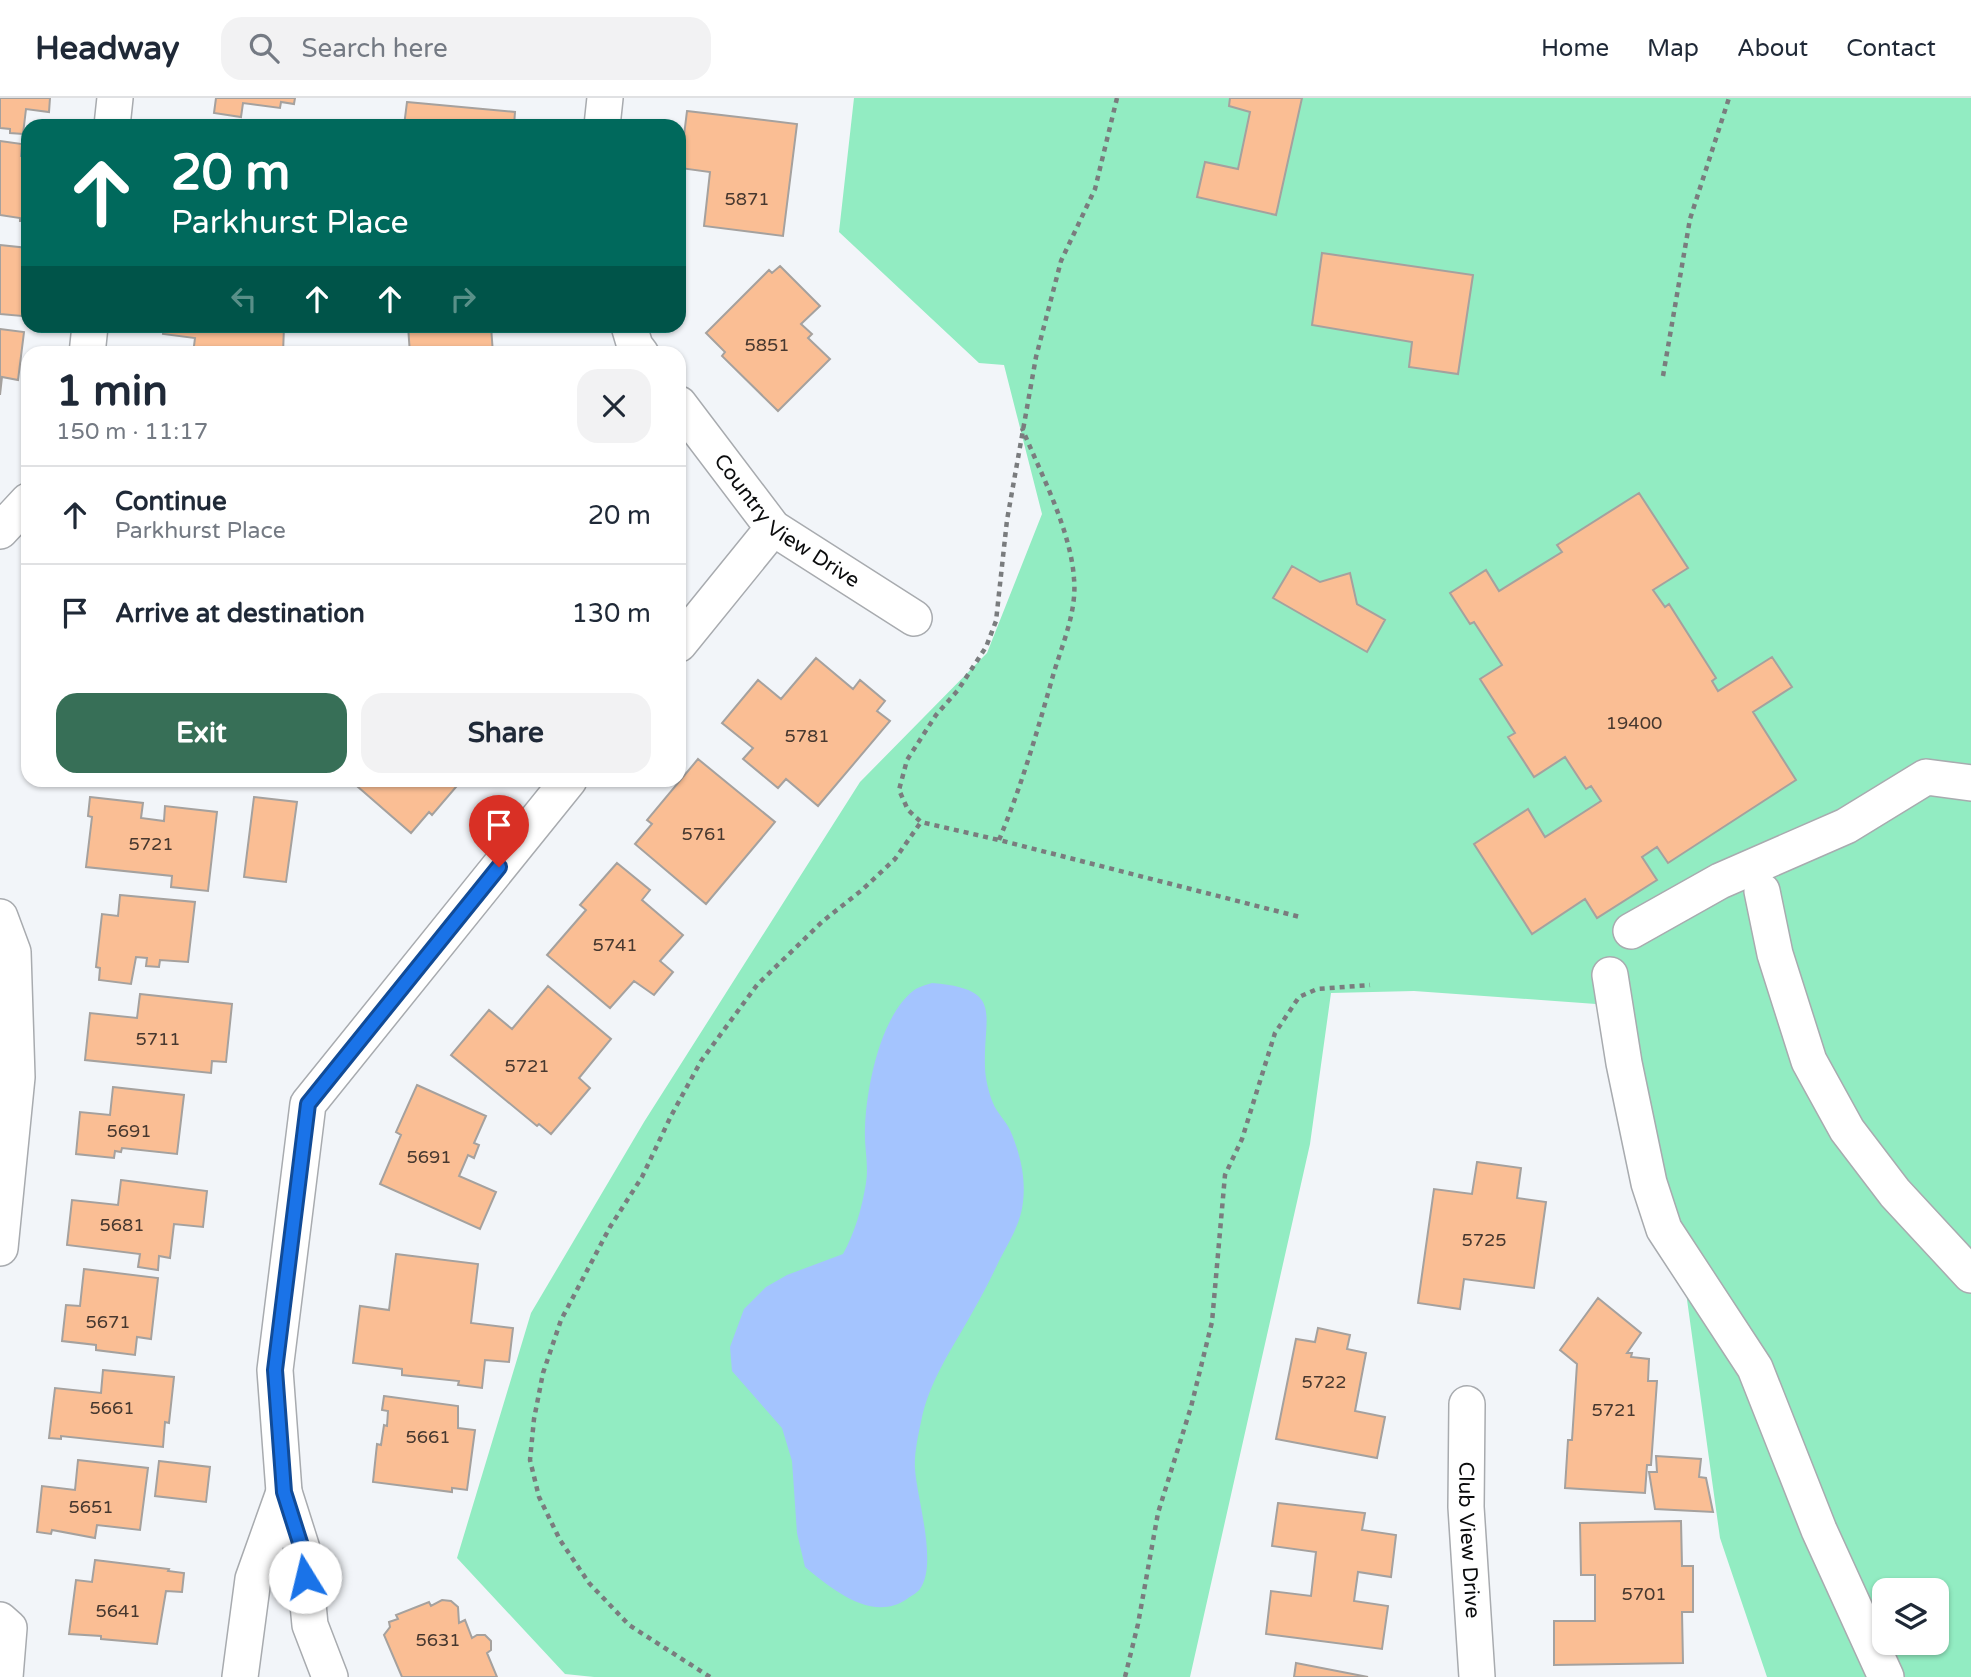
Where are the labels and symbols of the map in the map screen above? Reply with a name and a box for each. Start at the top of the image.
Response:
house number: 5871 [724,188,770,210]
house number: 5851 [744,334,790,356]
street label: Country View Drive [709,449,865,593]
house number: 19400 [1606,712,1662,734]
house number: 5781 [784,725,830,747]
pin [469,795,529,867]
house number: 5761 [681,823,727,845]
house number: 5721 [128,833,174,855]
house number: 5741 [592,934,638,956]
house number: 5711 [135,1028,181,1050]
house number: 5721 [504,1055,550,1077]
house number: 5691 [106,1120,152,1142]
house number: 5691 [406,1146,452,1168]
house number: 5681 [99,1214,145,1236]
house number: 5725 [1461,1229,1507,1251]
house number: 5671 [85,1311,131,1333]
house number: 5722 [1301,1371,1347,1393]
house number: 5661 [89,1397,135,1419]
house number: 5721 [1591,1399,1637,1421]
house number: 5661 [405,1426,451,1448]
street label: Club View Drive [1453,1462,1486,1619]
house number: 5651 [68,1496,114,1518]
position arrow [268,1540,342,1614]
house number: 5701 [1621,1583,1667,1605]
house number: 5641 [95,1600,141,1622]
house number: 5631 [415,1629,461,1651]

